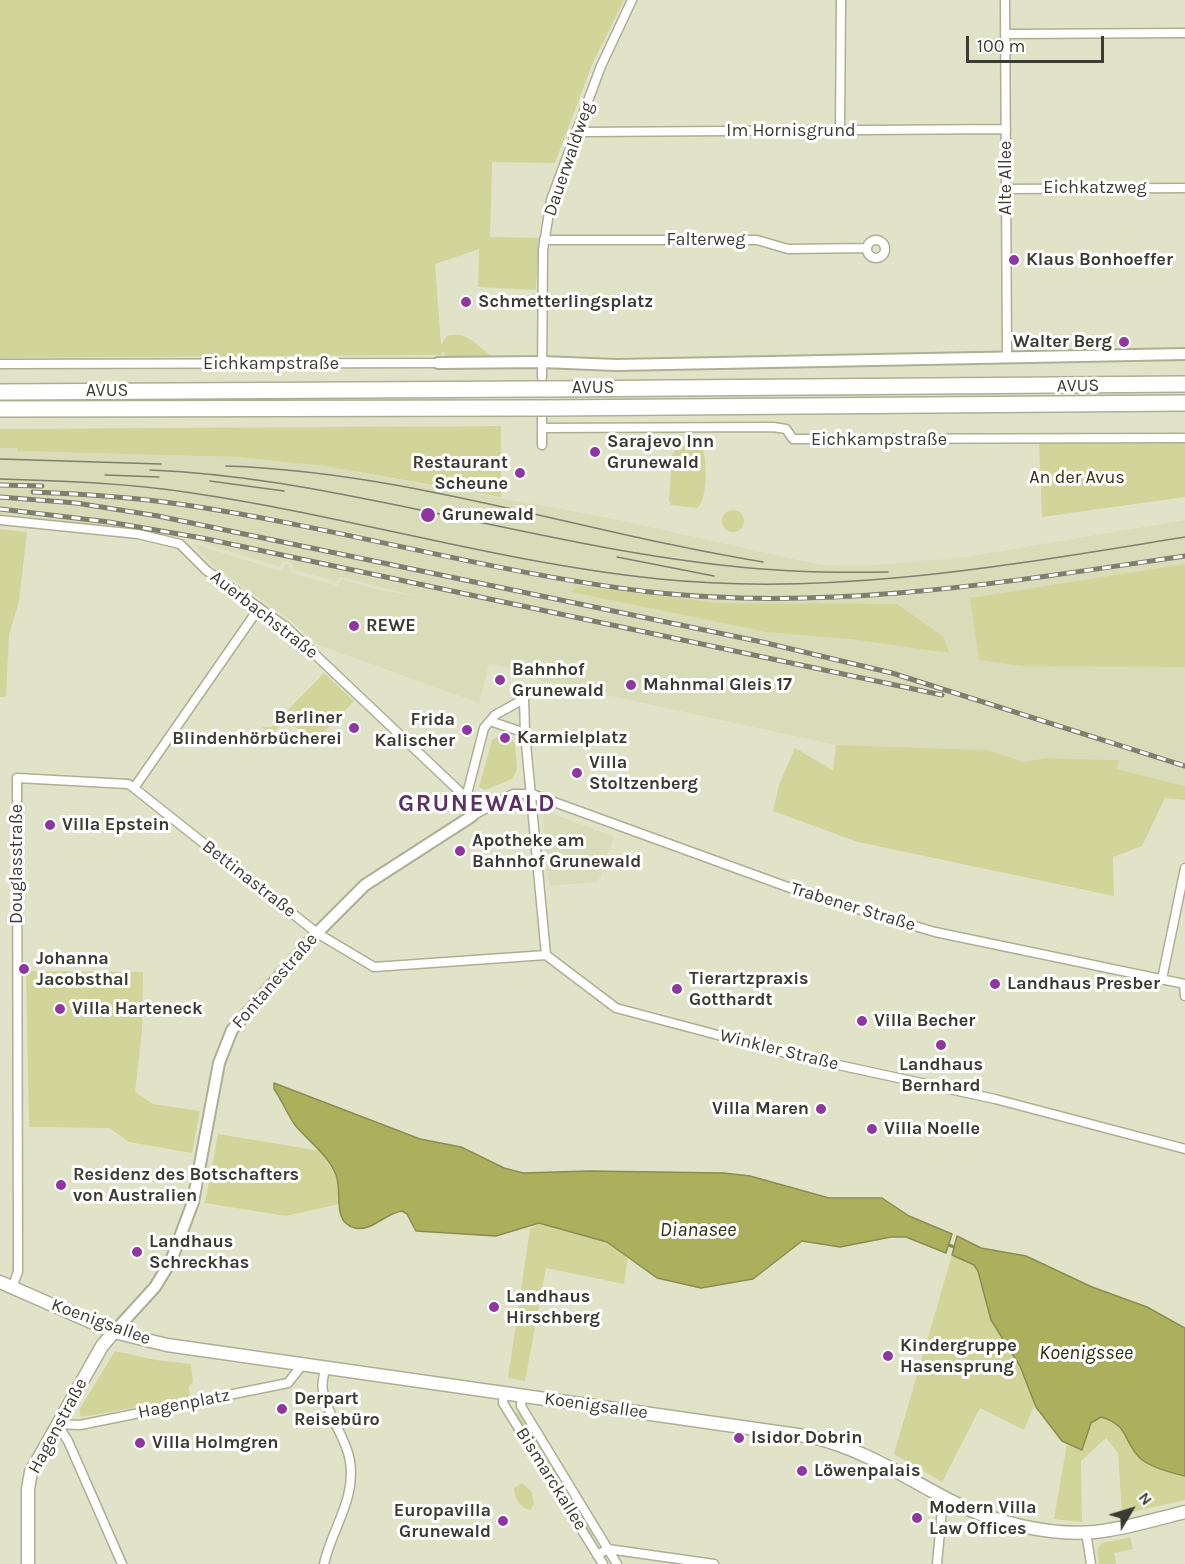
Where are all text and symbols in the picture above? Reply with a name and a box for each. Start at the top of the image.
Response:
scale bar [969,24,1107,62]
text: 100 m [977,35,1025,57]
street label: Dauerwaldweg [539,99,599,219]
street label: Im Hornisgrund [726,120,856,142]
street label: Alte Allee [995,141,1017,215]
street label: Eichkatzweg [1043,177,1147,199]
street label: Falterweg [667,229,745,251]
place label: Klaus Bonhoeffer [1026,249,1173,271]
marker: Klaus Bonhoeffer [1007,253,1021,267]
place label: Schmetterlingsplatz [478,291,653,313]
marker: Schmetterlingsplatz [459,295,473,309]
place label: Walter Berg [1013,331,1112,353]
marker: Walter Berg [1117,335,1131,349]
street label: Eichkampstraße [203,353,339,375]
street label: AVUS [1057,375,1099,397]
street label: AVUS [572,377,614,399]
street label: AVUS [86,380,128,402]
street label: Eichkampstraße [811,429,947,451]
place label: Sarajevo Inn Grunewald [607,431,714,474]
marker: Sarajevo Inn Grunewald [588,445,602,459]
place label: Restaurant Scheune [413,452,508,494]
marker: Restaurant Scheune [513,466,527,480]
park label: An der Avus [1029,467,1125,489]
place label: Grunewald [442,504,534,526]
marker: Grunewald [419,506,437,524]
street label: Auerbachstraße [206,566,322,664]
place label: REWE [366,615,416,637]
marker: REWE [347,619,361,633]
place label: Bahnhof Grunewald [512,659,604,702]
marker: Bahnhof Grunewald [493,673,507,687]
place label: Mahnmal Gleis 17 [643,674,792,696]
marker: Mahnmal Gleis 17 [624,678,638,692]
place label: Berliner Blindenhörbücherei [172,707,342,750]
place label: Frida Kalischer [374,709,455,752]
marker: Berliner Blindenhörbücherei [347,721,361,735]
marker: Frida Kalischer [460,723,474,737]
place label: Karmielplatz [517,727,627,749]
marker: Karmielplatz [498,731,512,745]
place label: Villa Stoltzenberg [589,752,698,795]
marker: Villa Stoltzenberg [570,766,584,780]
district label: GRUNEWALD [398,790,556,818]
street label: Douglasstraße [6,804,28,924]
place label: Villa Epstein [62,814,170,836]
marker: Villa Epstein [43,818,57,832]
place label: Apotheke am Bahnhof Grunewald [472,830,641,872]
street label: Bettinastraße [198,836,300,922]
marker: Apotheke am Bahnhof Grunewald [453,844,467,858]
street label: Trabener Straße [788,878,918,936]
street label: Fontanestraße [228,929,322,1033]
place label: Johanna Jacobsthal [36,948,129,990]
marker: Johanna Jacobsthal [17,962,31,976]
place label: Tierartzpraxis Gotthardt [689,968,809,1010]
place label: Landhaus Presber [1007,973,1160,995]
marker: Landhaus Presber [988,977,1002,991]
marker: Tierartzpraxis Gotthardt [670,982,684,996]
place label: Villa Harteneck [72,998,203,1020]
marker: Villa Harteneck [53,1002,67,1016]
place label: Villa Becher [874,1010,975,1032]
marker: Villa Becher [855,1014,869,1028]
street label: Winkler Straße [717,1025,841,1075]
marker: Landhaus Bernhard [934,1038,948,1052]
place label: Landhaus Bernhard [899,1054,983,1096]
place label: Villa Maren [712,1098,809,1120]
marker: Villa Maren [814,1102,828,1116]
place label: Villa Noelle [884,1118,980,1140]
marker: Villa Noelle [865,1122,879,1136]
place label: Residenz des Botschafters von Australien [73,1164,299,1206]
marker: Residenz des Botschafters von Australien [54,1178,68,1192]
water label: Dianasee [660,1218,736,1242]
place label: Landhaus Schreckhas [149,1231,249,1274]
marker: Landhaus Schreckhas [130,1245,144,1259]
place label: Landhaus Hirschberg [506,1286,600,1328]
street label: Koenigsallee [48,1294,154,1350]
marker: Landhaus Hirschberg [487,1300,501,1314]
place label: Kindergruppe Hasensprung [900,1335,1017,1378]
water label: Koenigssee [1039,1341,1133,1365]
marker: Kindergruppe Hasensprung [881,1349,895,1363]
street label: Hagenstraße [24,1375,92,1477]
street label: Hagenplatz [136,1385,232,1423]
place label: Derpart Reisebüro [294,1388,380,1430]
street label: Koenigsallee [543,1388,649,1424]
marker: Derpart Reisebüro [275,1402,289,1416]
street label: Bismarckallee [511,1424,591,1534]
place label: Isidor Dobrin [751,1427,863,1449]
marker: Isidor Dobrin [732,1431,746,1445]
place label: Villa Holmgren [152,1432,279,1454]
marker: Villa Holmgren [133,1436,147,1450]
place label: Löwenpalais [814,1460,920,1482]
marker: Löwenpalais [795,1464,809,1478]
north arrow [1101,1480,1161,1540]
text: N [1135,1488,1157,1509]
place label: Modern Villa Law Offices [929,1497,1037,1540]
place label: Europavilla Grunewald [394,1500,491,1543]
marker: Modern Villa Law Offices [910,1511,924,1525]
marker: Europavilla Grunewald [496,1514,510,1528]

